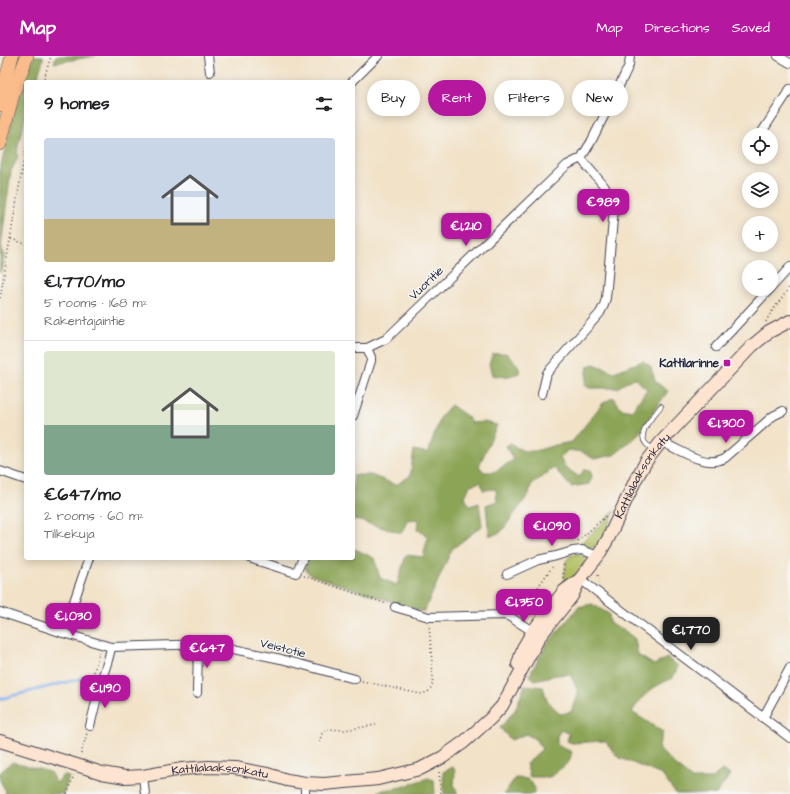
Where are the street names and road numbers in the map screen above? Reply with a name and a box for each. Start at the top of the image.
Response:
street label: Vuoritie [405,262,448,304]
street label: Kattilalaaksonkatu [611,429,674,522]
street label: Veistotie [258,635,308,662]
street label: Kattilalaaksonkatu [170,759,270,783]

